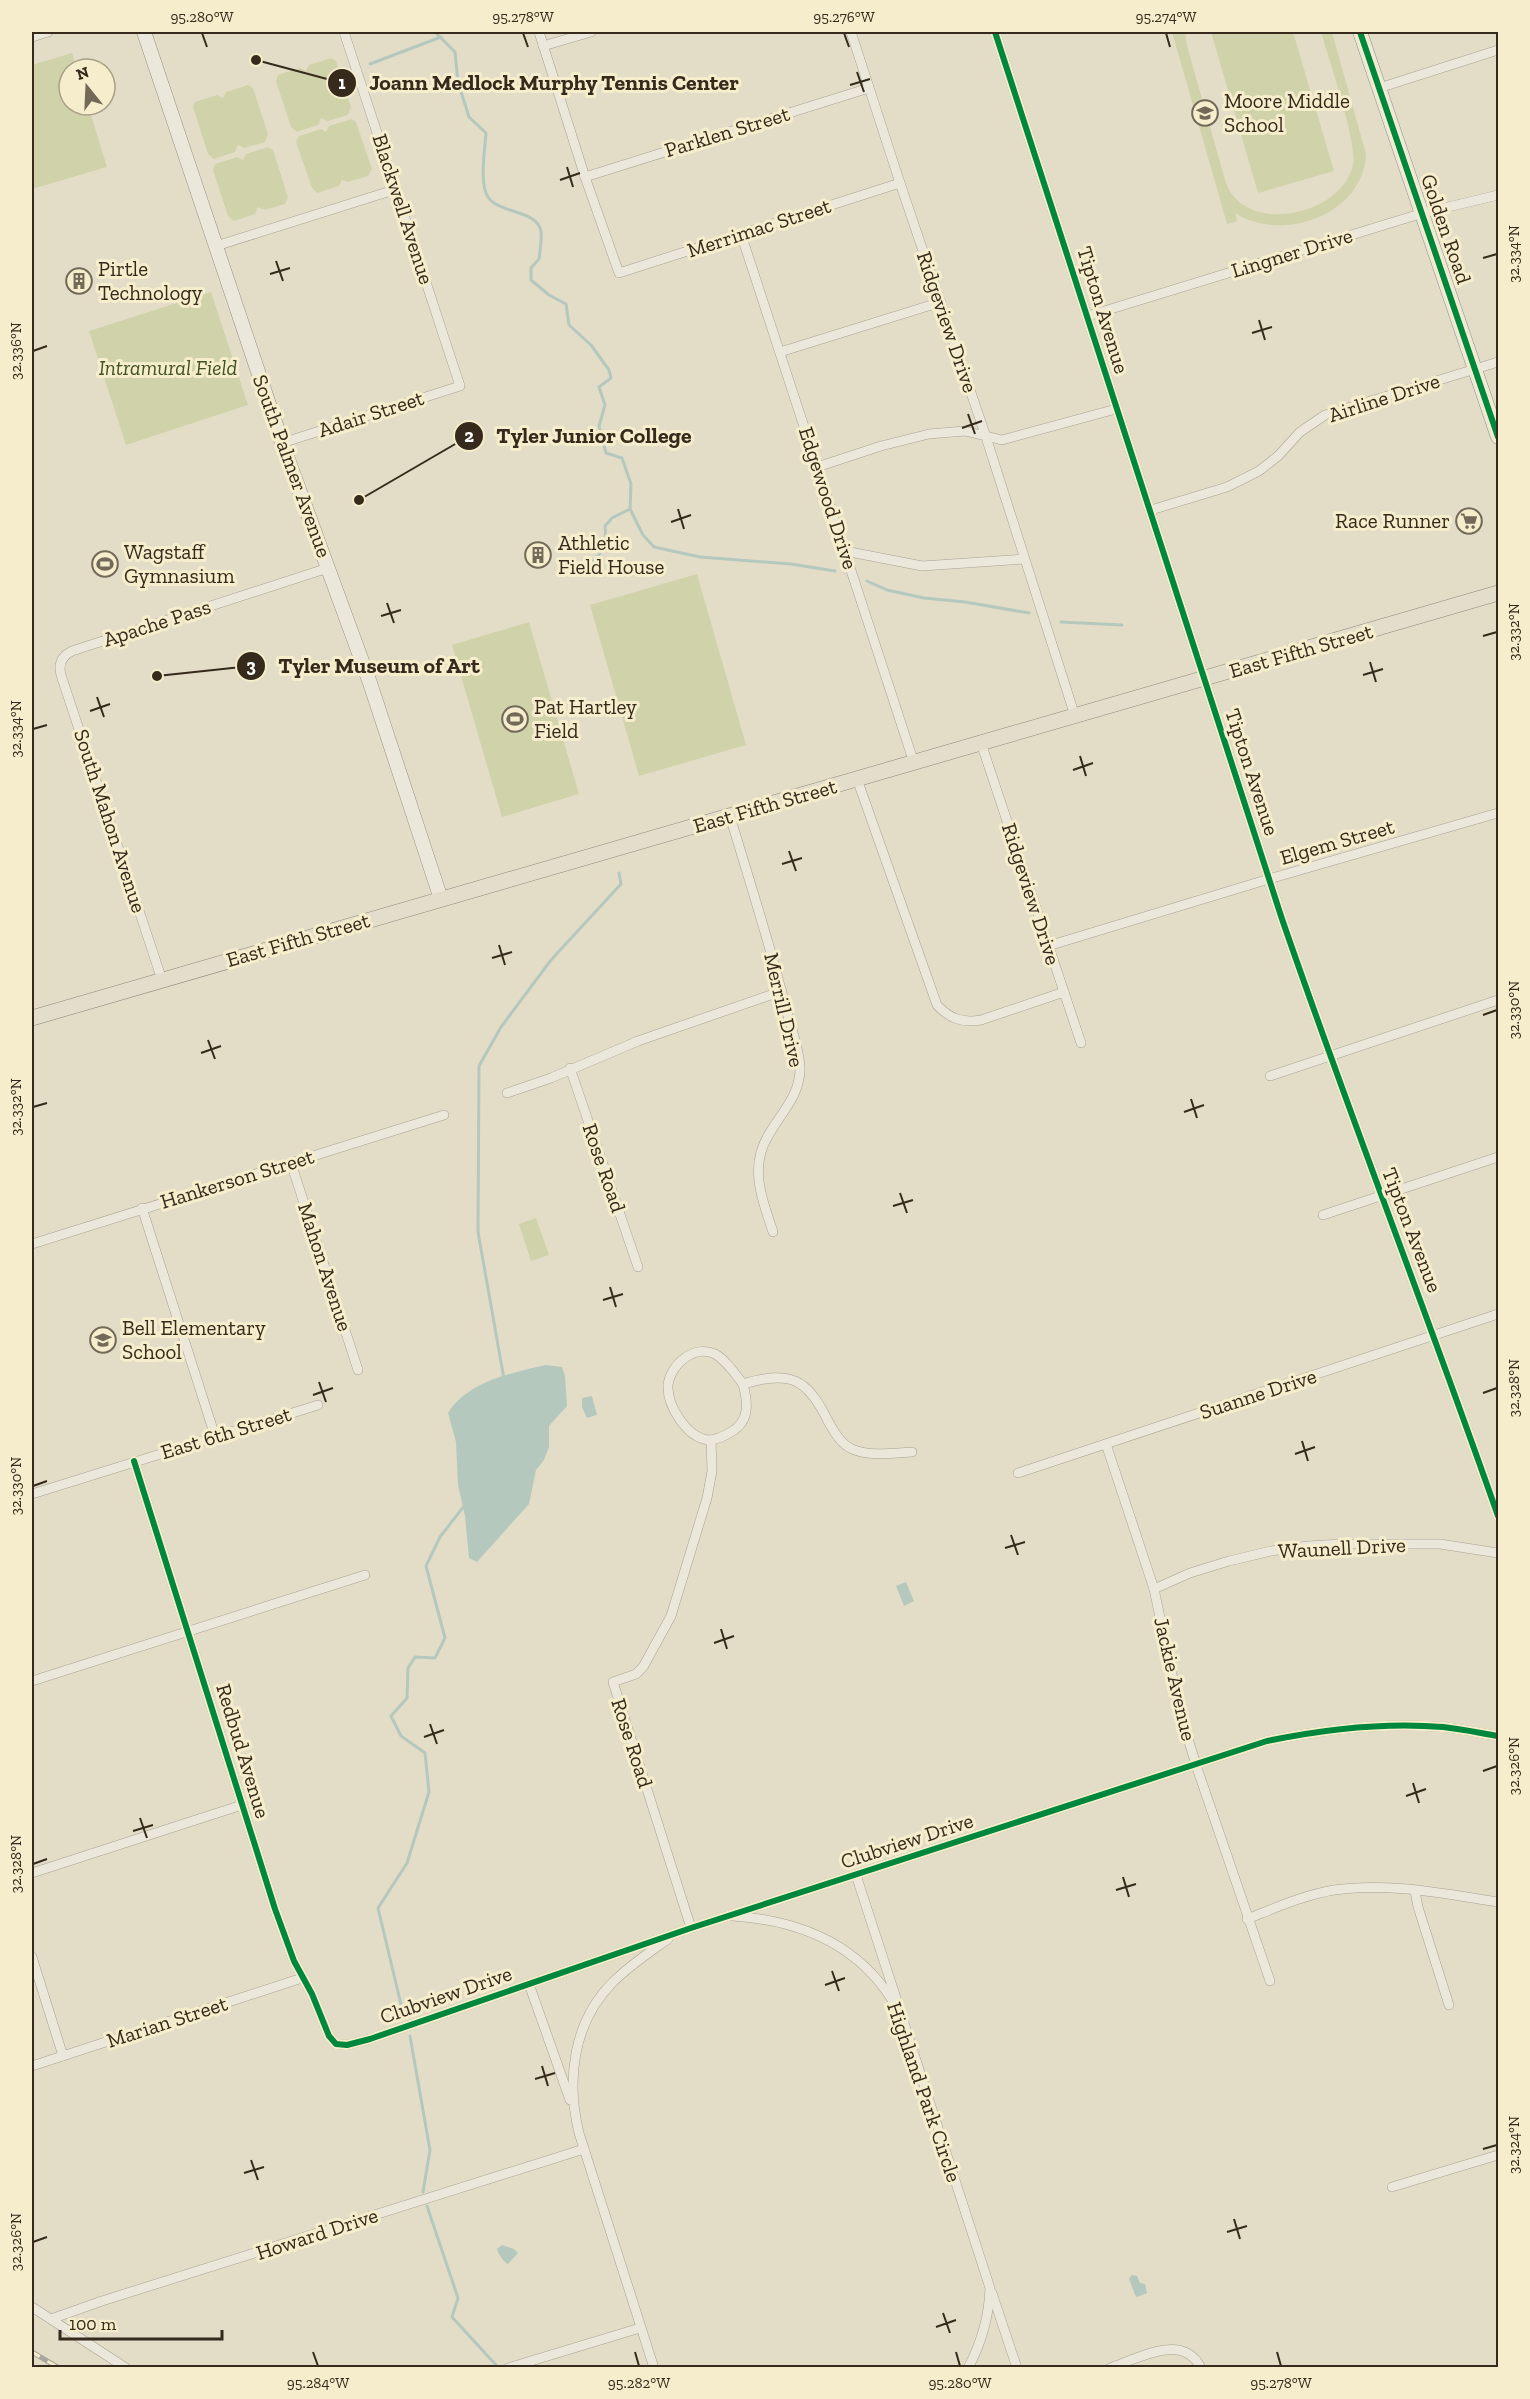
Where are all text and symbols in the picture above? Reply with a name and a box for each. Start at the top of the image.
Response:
text: 95.280°W [170,8,234,26]
text: 95.278°W [492,8,554,26]
text: 95.276°W [813,8,875,26]
text: 95.274°W [1136,8,1196,26]
north arrow [57,57,117,117]
text: N [74,62,91,84]
callout: Joann Medlock Murphy Tennis Center [327,63,751,103]
text: Joann Medlock Murphy Tennis Center [369,69,739,96]
text: 1 [338,72,346,94]
place label: Moore Middle School [1224,88,1350,137]
school or university icon: Moore Middle School [1190,98,1220,128]
street label: Parklen Street [661,101,793,162]
street label: Blackwell Avenue [367,131,440,287]
street label: Golden Road [1416,171,1477,287]
street label: Merrimac Street [684,192,834,263]
street label: Lingner Drive [1228,222,1356,283]
text: 32.334°N [1505,225,1523,283]
street label: Tipton Avenue [1072,243,1135,377]
street label: Ridgeview Drive [912,248,983,396]
place label: Pirtle Technology [98,256,203,305]
building icon: Pirtle Technology [64,266,94,296]
text: 32.336°N [7,322,25,380]
park label: Intramural Field [99,355,238,380]
street label: Airline Drive [1325,368,1443,427]
street label: South Palmer Avenue [248,371,337,561]
street label: Adair Street [315,385,427,442]
callout: Tyler Junior College [454,416,704,456]
text: Tyler Junior College [496,422,692,449]
street label: Edgewood Drive [794,424,863,572]
text: 2 [464,425,474,447]
supermarket icon: Race Runner [1454,506,1484,536]
place label: Race Runner [1335,508,1450,533]
place label: Athletic Field House [558,530,664,579]
place label: Wagstaff Gymnasium [124,539,235,588]
building icon: Athletic Field House [523,540,553,570]
sports icon: Wagstaff Gymnasium [90,549,120,579]
street label: Apache Pass [100,593,214,652]
text: 32.332°N [1505,603,1523,661]
street label: East Fifth Street [1226,618,1376,683]
callout: Tyler Museum of Art [236,646,493,686]
text: Tyler Museum of Art [278,652,480,679]
text: 3 [246,655,256,677]
place label: Pat Hartley Field [534,694,637,743]
text: 32.334°N [7,700,25,758]
sports icon: Pat Hartley Field [500,704,530,734]
street label: Tipton Avenue [1220,705,1285,838]
street label: South Mahon Avenue [69,726,152,916]
street label: East Fifth Street [690,773,840,838]
street label: Elgem Street [1277,813,1397,870]
street label: Ridgeview Drive [997,820,1066,968]
street label: East Fifth Street [223,907,373,972]
street label: Merrill Drive [759,950,810,1070]
text: 32.330°N [1505,981,1523,1039]
text: 32.332°N [7,1078,25,1136]
street label: Rose Road [578,1120,631,1216]
street label: Hankerson Street [157,1143,317,1214]
street label: Tipton Avenue [1377,1164,1448,1296]
street label: Mahon Avenue [293,1199,358,1334]
place label: Bell Elementary School [122,1315,266,1364]
school or university icon: Bell Elementary School [88,1325,118,1355]
text: 32.328°N [1505,1359,1523,1417]
street label: Suanne Drive [1196,1363,1319,1424]
street label: East 6th Street [158,1401,294,1464]
text: 32.330°N [7,1457,25,1515]
street label: Waunell Drive [1277,1532,1407,1563]
street label: Jackie Avenue [1149,1615,1202,1743]
street label: Redbud Avenue [211,1681,276,1821]
street label: Rose Road [606,1695,659,1791]
text: 32.326°N [1505,1737,1523,1795]
street label: Clubview Drive [837,1807,976,1874]
text: 32.328°N [7,1835,25,1893]
street label: Clubview Drive [377,1960,515,2029]
street label: Marian Street [103,1990,231,2053]
street label: Highland Park Circle [882,1998,967,2185]
text: 32.324°N [1505,2116,1523,2174]
street label: Howard Drive [253,2202,381,2265]
text: 32.326°N [7,2213,25,2271]
scale bar [60,2303,222,2341]
text: 100 m [69,2313,117,2335]
text: 95.284°W [287,2374,349,2392]
text: 95.282°W [608,2374,670,2392]
text: 95.280°W [928,2374,992,2392]
text: 95.278°W [1250,2374,1312,2392]

